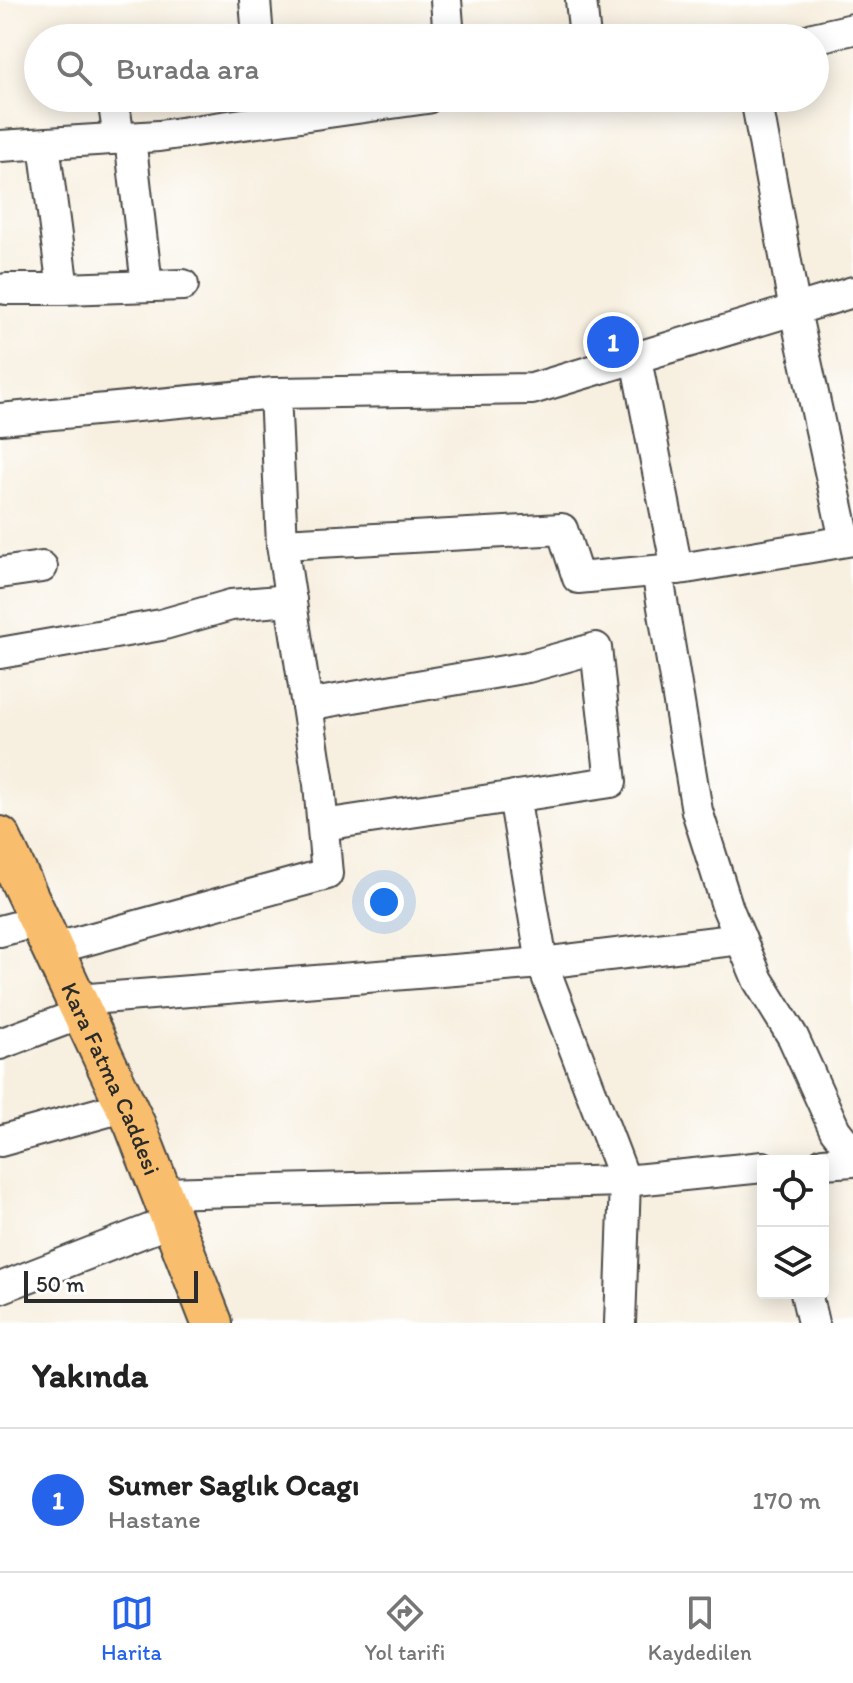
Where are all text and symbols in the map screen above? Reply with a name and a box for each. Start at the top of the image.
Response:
search box [24,24,829,112]
icon: search [52,46,96,90]
text: Burada ara [116,50,259,87]
pin: 1 [587,312,639,372]
your location [364,882,404,922]
street label: Kara Fatma Caddesi [56,977,167,1179]
map controls [757,1155,829,1299]
button: locate [757,1155,829,1227]
button: layers [757,1227,829,1299]
scale bar [24,1267,198,1303]
text: 50 m [36,1271,85,1298]
text: Yakında [32,1355,148,1396]
text: Sumer Saglık Ocagı [108,1466,359,1503]
text: 1 [52,1484,64,1516]
text: 170 m [752,1484,821,1516]
text: Hastane [108,1503,201,1535]
tab: Harita [101,1591,162,1666]
tab: Yol tarifi [364,1591,445,1666]
tab: Kaydedilen [648,1591,752,1666]

